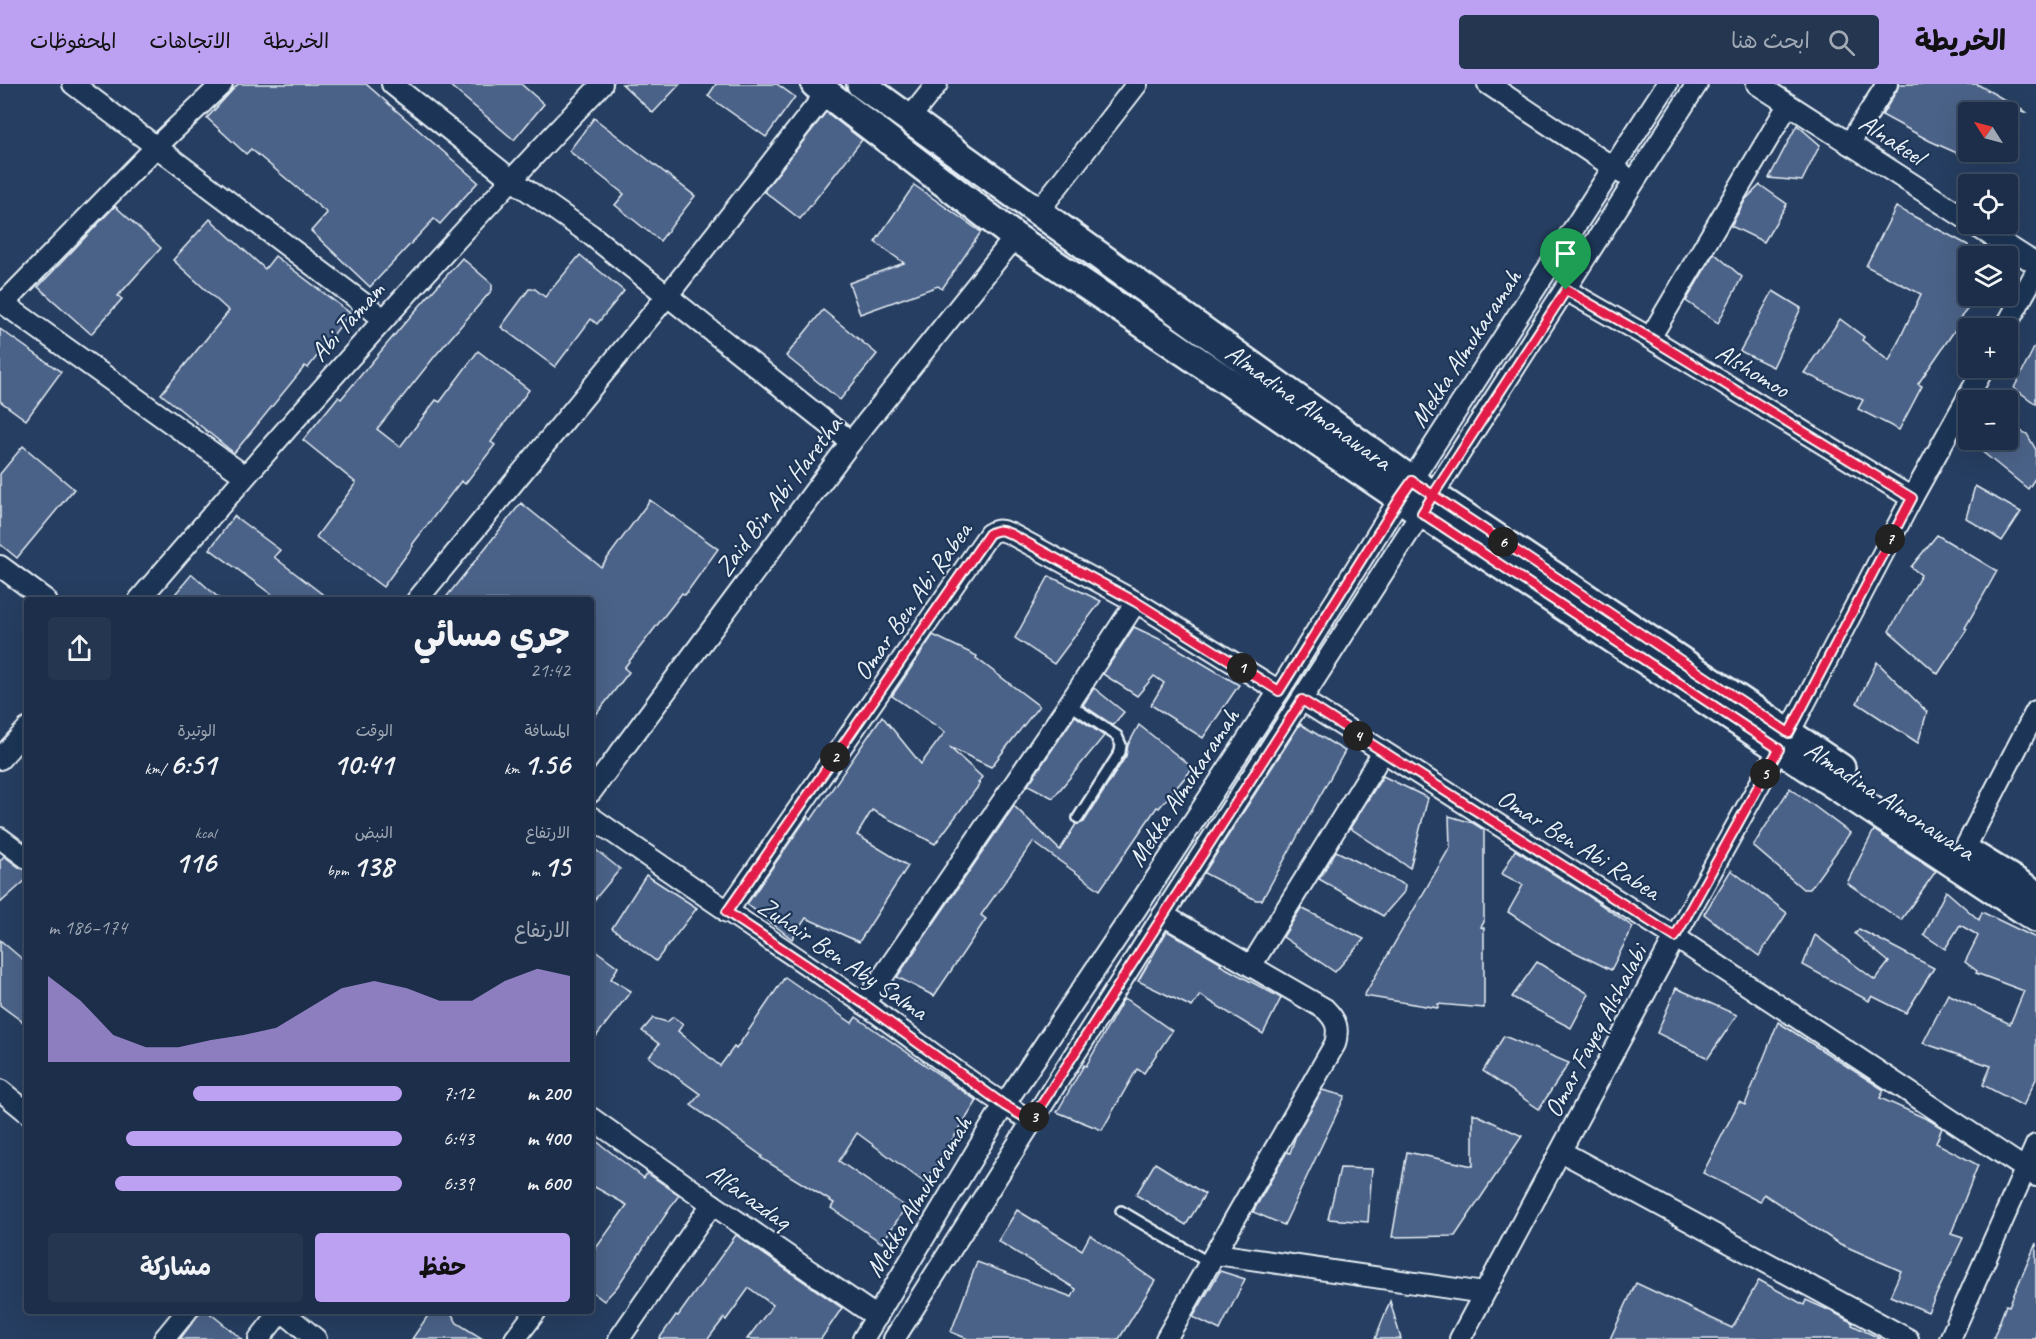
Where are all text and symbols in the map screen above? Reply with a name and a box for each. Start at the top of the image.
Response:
search box [1459,15,1879,69]
text: الخريطة [1915,23,2006,58]
icon: search [1825,26,1858,59]
text: ابحث هنا [1731,27,1810,55]
text: المحفوظات [30,28,116,54]
text: الاتجاهات [149,28,231,54]
text: الخريطة [264,28,329,54]
north arrow [1958,102,2018,162]
map controls [1958,102,2018,450]
street label: Alnakeel [1853,106,1934,175]
button: locate [1958,174,2018,234]
pin [1540,228,1591,290]
icon: arrive [1549,237,1582,270]
button: layers [1958,246,2018,306]
street label: Mekka Almukaramah [1402,262,1530,434]
street label: Abi Tamam [303,273,393,368]
button: + [1958,318,2018,378]
street label: Almadina Almonawara [1219,336,1399,479]
street label: Alshomoo [1710,336,1797,406]
button: − [1958,390,2018,450]
street label: Zaid Bin Abi Haretha [707,408,850,583]
street label: Omar Ben Abi Rabea [846,514,981,687]
pin: 7 [1875,524,1905,554]
pin: 6 [1488,527,1518,557]
text: 7 [1886,529,1894,549]
text: 6 [1499,532,1507,552]
text: جري مسائي [414,614,570,656]
button: share [48,617,111,680]
pin: 1 [1227,653,1257,683]
text: 21:42 [530,658,570,683]
text: 1 [1238,658,1246,678]
street label: Mekka Almukaramah [1120,701,1248,873]
text: الوتيرة [177,721,216,741]
text: الوقت [356,721,393,741]
text: المسافة [524,721,570,741]
pin: 4 [1343,721,1373,751]
text: 4 [1354,726,1362,746]
street label: Almadina Almonawara [1798,733,1983,869]
pin: 2 [820,742,850,772]
text: 6:51 [169,745,216,783]
text: 10:41 [333,745,393,783]
text: 1.56 [523,745,570,783]
text: 2 [831,747,839,767]
text: /km [145,759,169,779]
text: km [504,759,523,779]
pin: 5 [1750,759,1780,789]
text: 5 [1762,764,1768,784]
street label: Omar Ben Abi Rabea [1491,781,1668,909]
text: kcal [195,823,216,843]
text: النبض [355,823,393,843]
text: الارتفاع [525,823,570,843]
text: 116 [175,843,216,881]
text: 138 [353,847,393,885]
text: 15 [543,847,570,885]
text: bpm [327,861,353,881]
text: m [531,861,543,881]
street label: Zuhair Ben Aby Salma [751,889,935,1028]
text: 174–186 m [48,915,127,940]
text: الارتفاع [514,918,570,943]
street label: Omar Fayeq Alshalabi [1536,937,1656,1123]
text: 7:12 [443,1081,474,1106]
text: 200 m [527,1081,570,1106]
pin: 3 [1019,1102,1049,1132]
text: 3 [1030,1107,1038,1127]
street label: Mekka Almukaramah [857,1109,980,1283]
text: 6:43 [443,1126,474,1151]
text: 400 m [527,1126,570,1151]
street label: Alfarazdaq [700,1156,799,1238]
text: 6:39 [443,1171,474,1196]
text: 600 m [526,1171,570,1196]
button: مشاركة [48,1233,303,1302]
button: حفظ [315,1233,570,1302]

